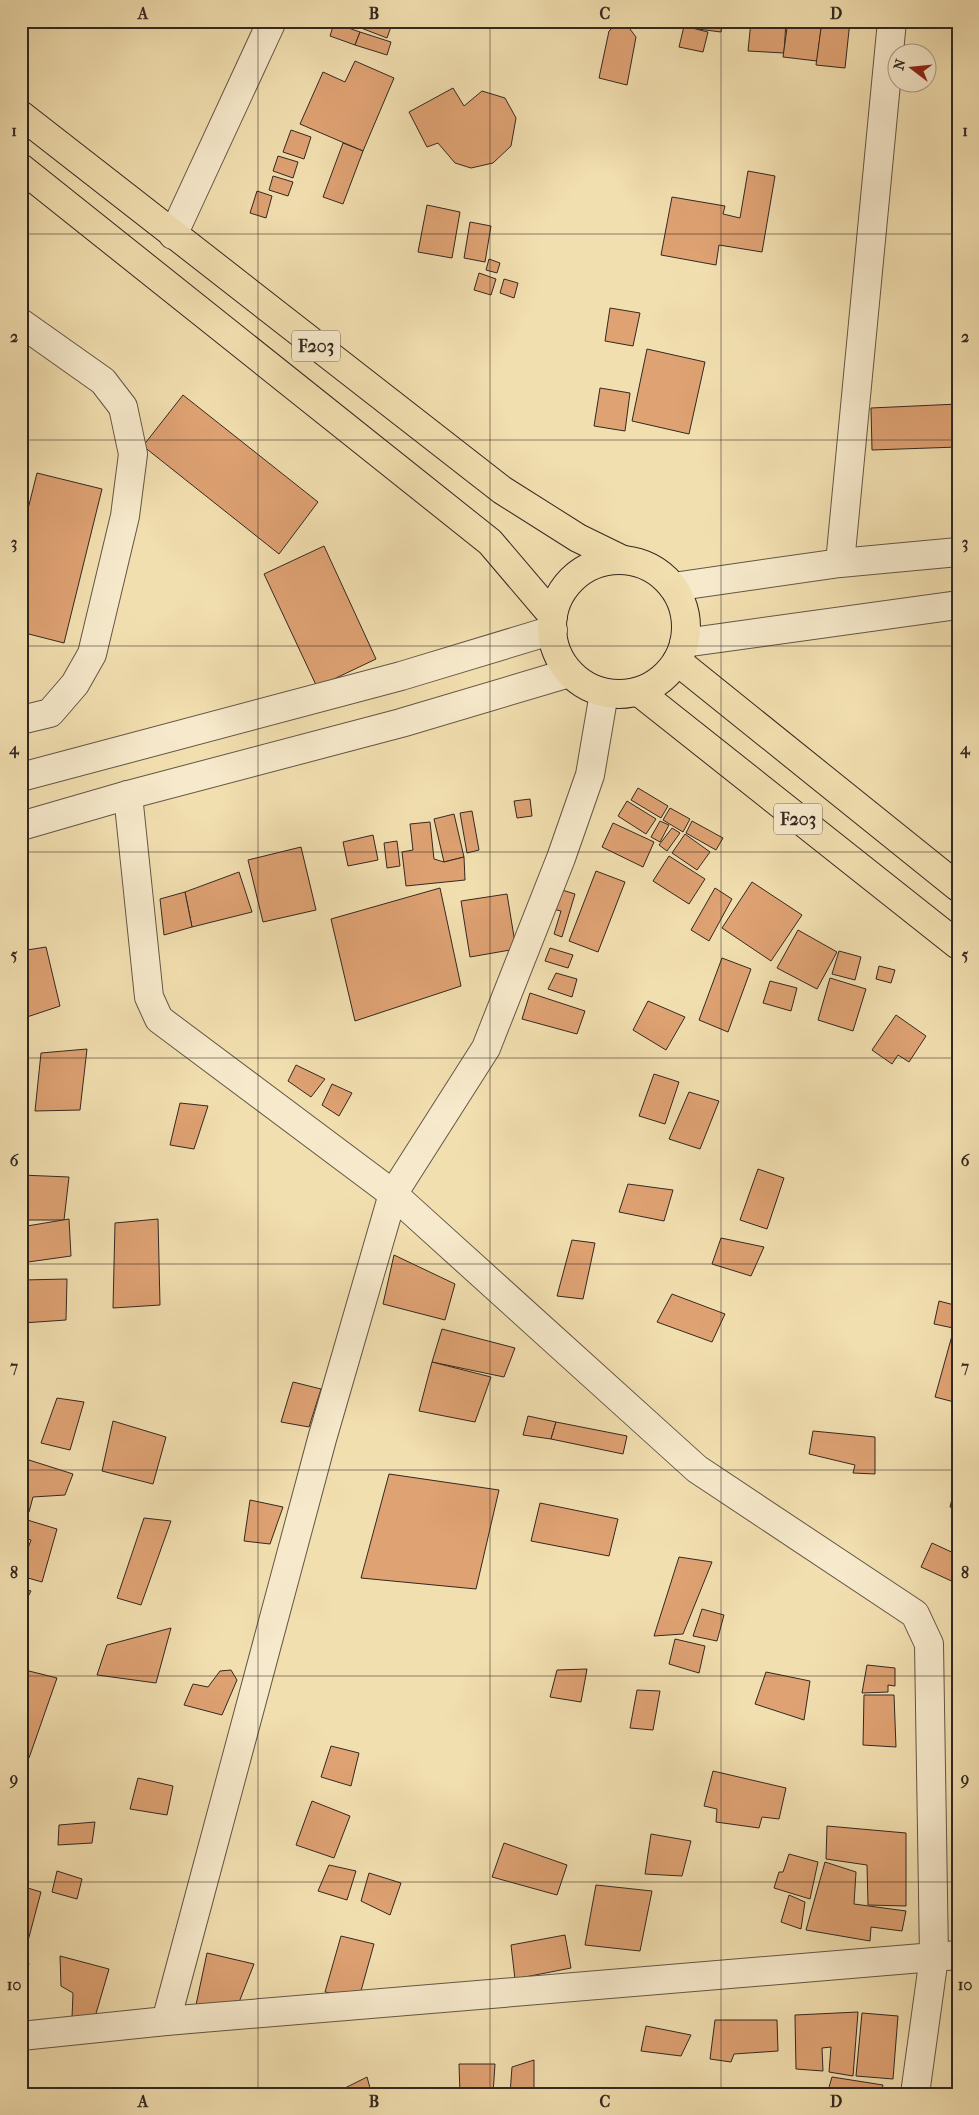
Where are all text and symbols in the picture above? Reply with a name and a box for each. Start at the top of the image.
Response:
text: A [137,4,149,23]
text: B [369,4,379,23]
text: C [600,4,611,23]
text: D [830,4,842,23]
north arrow [886,42,936,92]
text: N [890,57,910,72]
text: 1 [11,121,17,140]
text: 1 [962,121,968,140]
text: 2 [10,327,18,346]
text: 2 [961,327,969,346]
road number: F203 [292,331,340,362]
text: 3 [11,533,17,553]
text: 3 [962,533,968,553]
text: 4 [8,739,20,759]
text: 4 [959,739,971,759]
road number: F203 [774,804,822,834]
text: 5 [11,945,18,964]
text: 5 [962,945,969,964]
text: 6 [10,1151,19,1170]
text: 6 [961,1151,970,1170]
text: 7 [9,1357,18,1376]
text: 7 [960,1357,969,1376]
text: 8 [10,1563,18,1582]
text: 8 [961,1563,969,1582]
text: 9 [9,1769,18,1789]
text: 9 [960,1769,969,1789]
text: 10 [7,1975,21,1994]
text: 10 [958,1975,972,1994]
text: A [137,2092,149,2111]
text: B [369,2092,379,2111]
text: C [600,2092,611,2111]
text: D [830,2092,842,2111]

